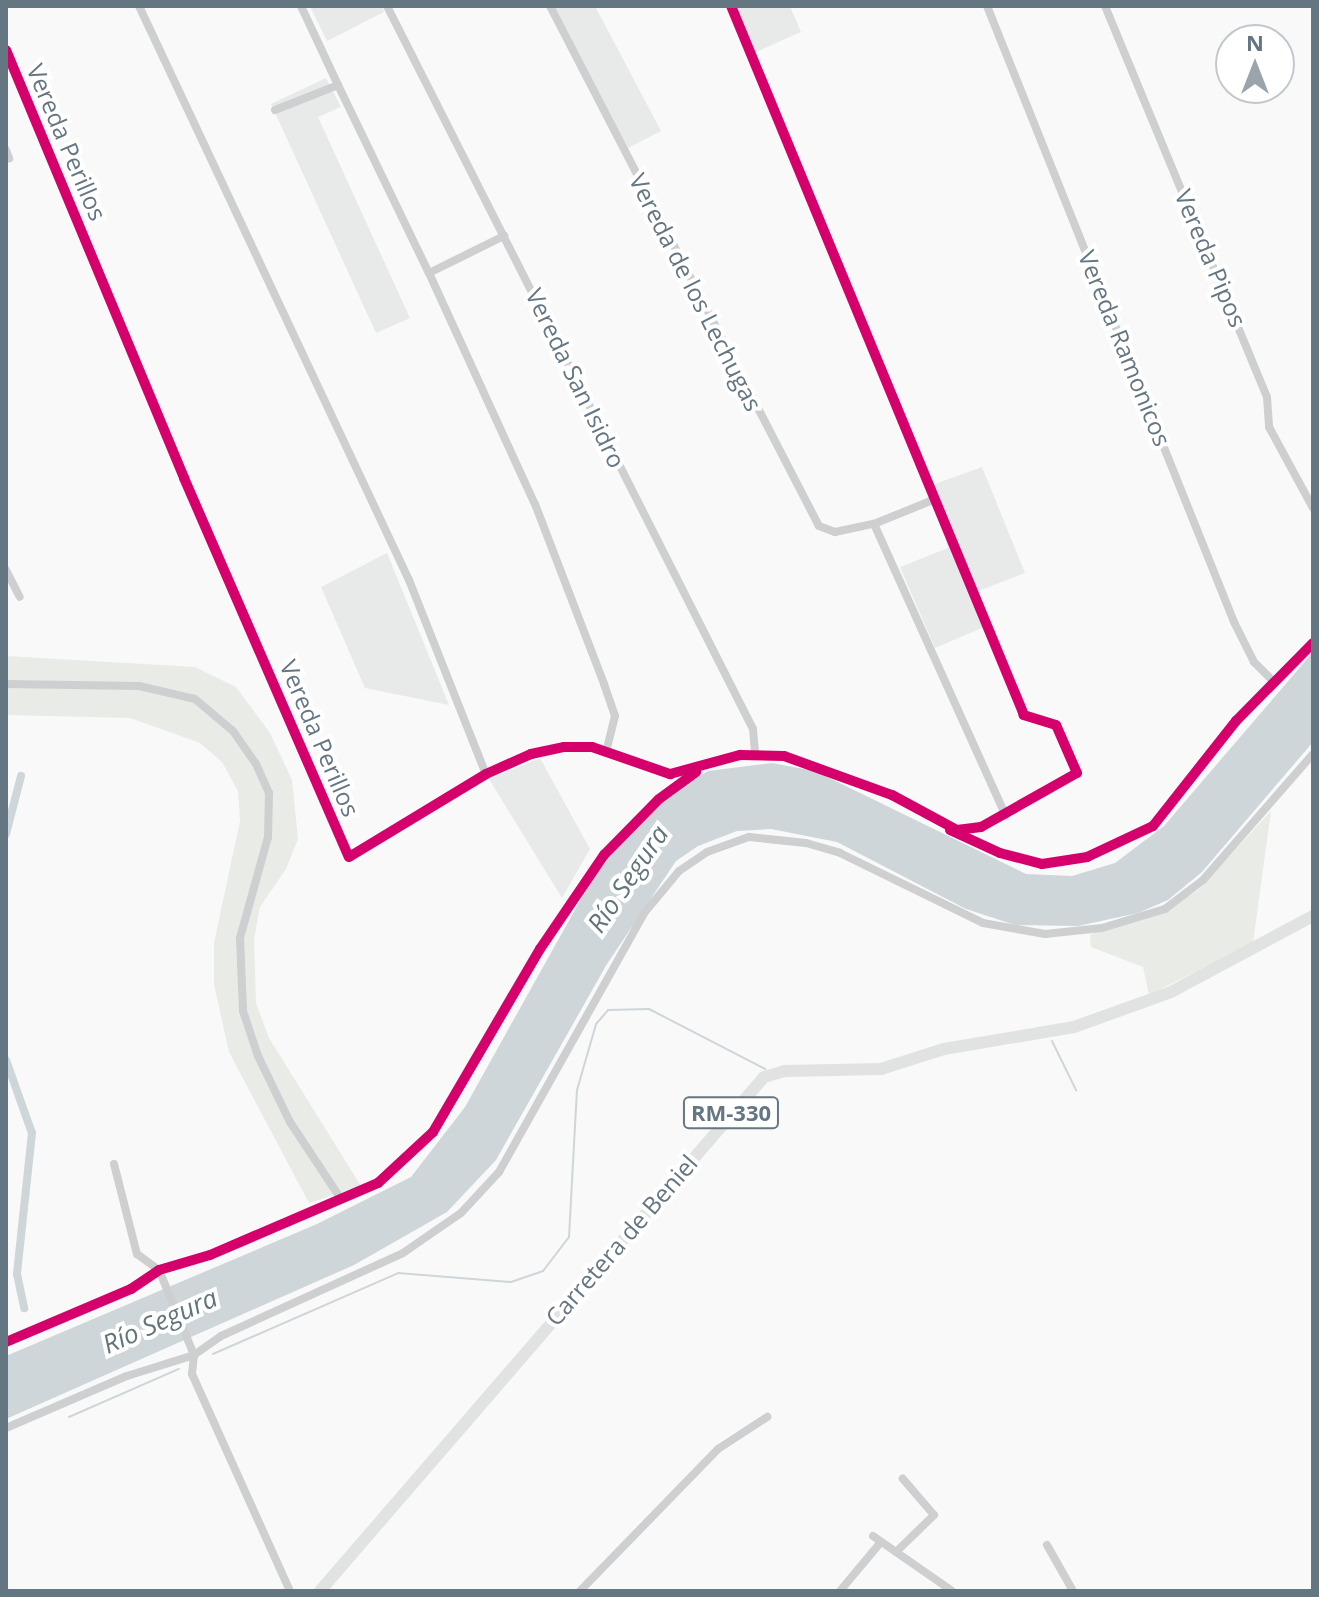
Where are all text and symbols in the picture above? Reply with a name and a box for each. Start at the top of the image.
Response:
north arrow [1215,24,1295,104]
text: N [1246,27,1264,57]
street label: Vereda Perillos [21,59,113,225]
street label: Vereda de los Lechugas [624,168,768,416]
street label: Vereda Pipos [1169,185,1253,331]
street label: Vereda Ramonicos [1073,246,1177,450]
street label: Vereda San Isidro [520,284,632,472]
street label: Vereda Perillos [274,655,366,821]
water label: Río Segura [581,820,675,938]
road number: RM-330 [681,1095,781,1131]
street label: Carretera de Beniel [539,1149,703,1331]
water label: Río Segura [98,1282,222,1360]

